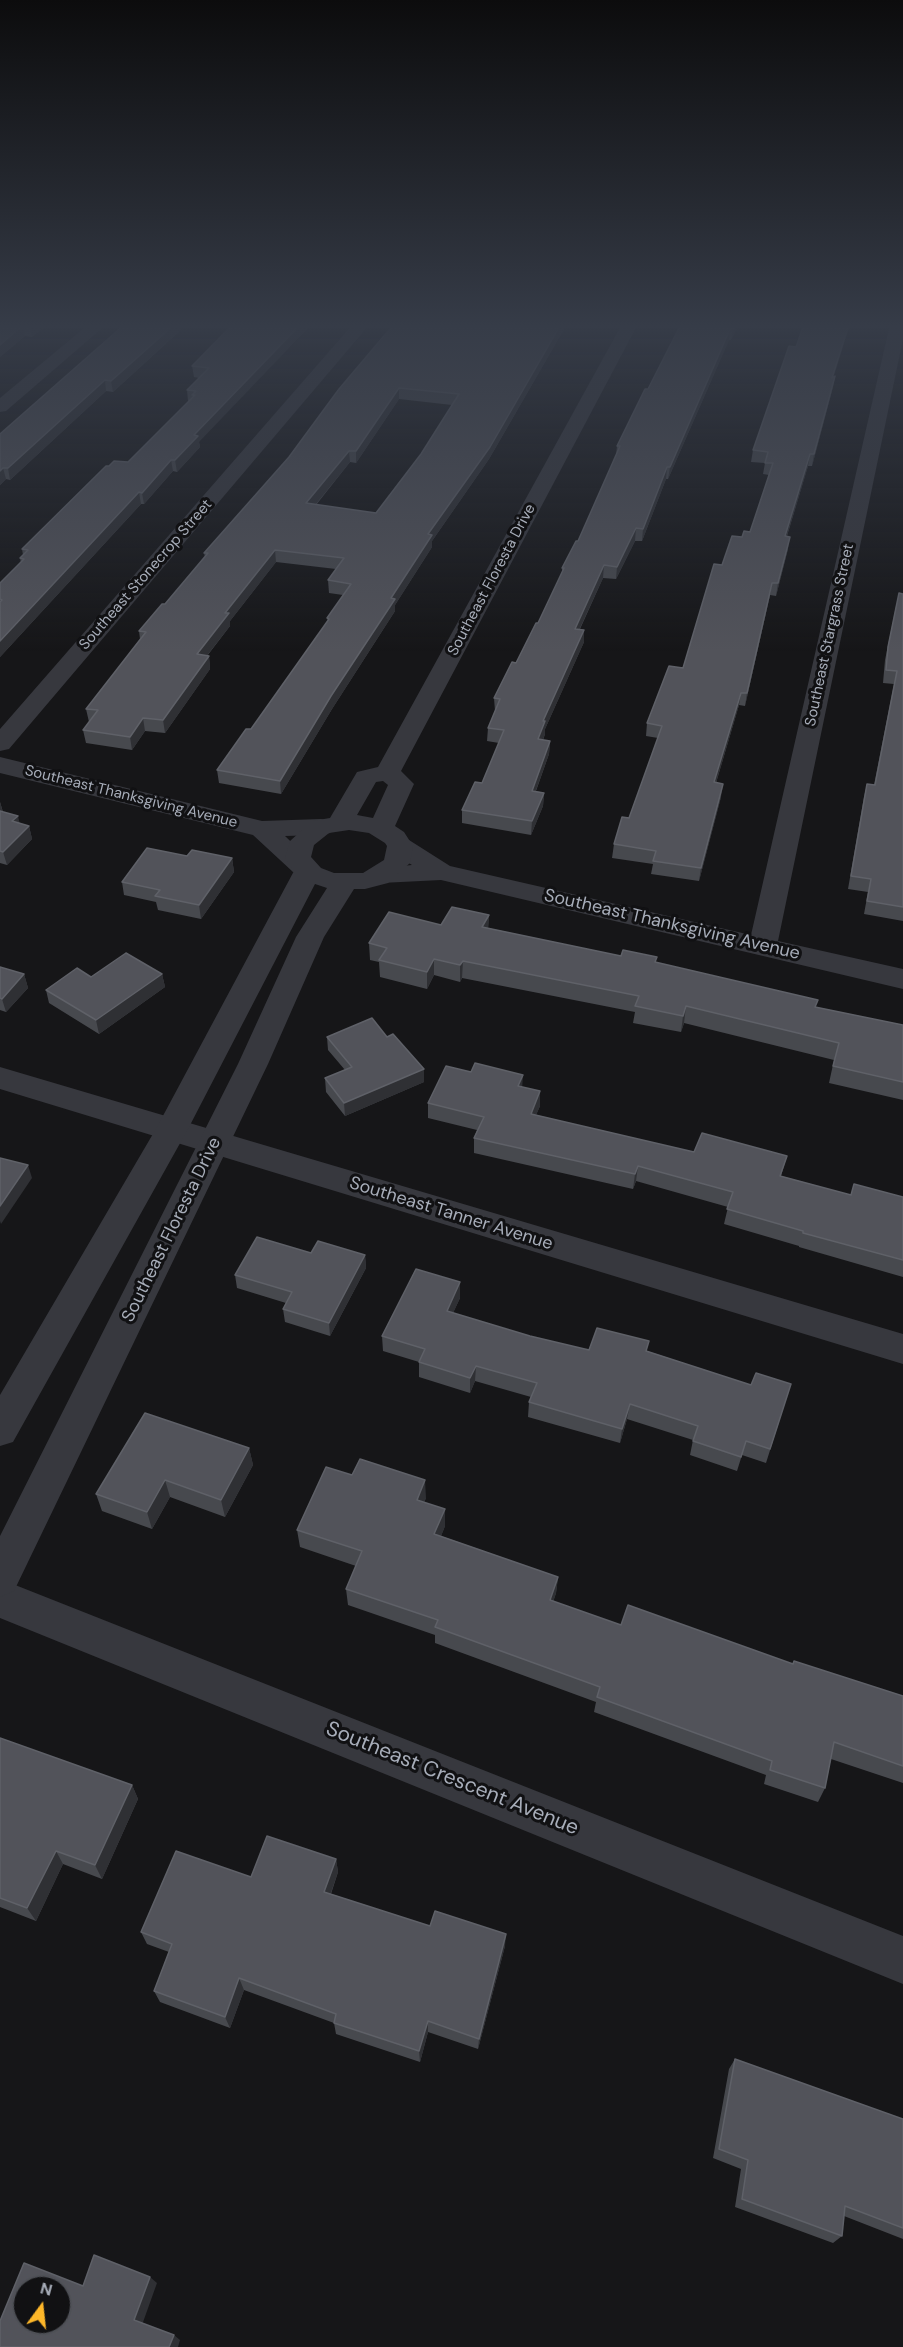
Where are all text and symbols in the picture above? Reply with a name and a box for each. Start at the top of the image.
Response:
street label: Southeast Stonecrop Street [76,496,216,654]
street label: Southeast Floresta Drive [444,501,540,659]
street label: Southeast Stargrass Street [802,542,858,728]
street label: Southeast Thanksgiving Avenue [23,762,239,832]
street label: Southeast Thanksgiving Avenue [542,885,802,965]
street label: Southeast Floresta Drive [118,1134,226,1326]
street label: Southeast Tanner Avenue [347,1173,555,1255]
street label: Southeast Crescent Avenue [322,1717,582,1841]
north arrow [12,2275,72,2335]
text: N [38,2277,55,2301]

